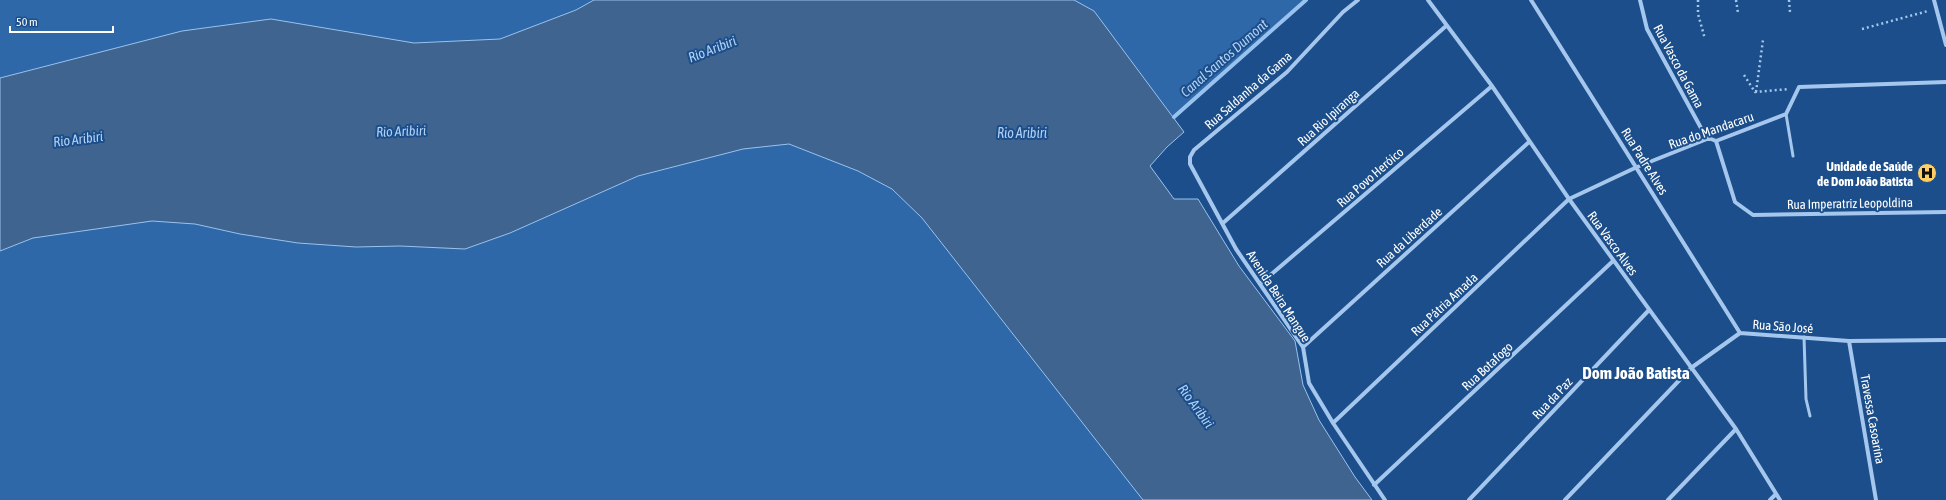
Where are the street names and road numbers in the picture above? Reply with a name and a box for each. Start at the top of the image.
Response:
street label: Rua Vasco da Gama [1650,22,1707,110]
street label: Rua Saldanha da Gama [1202,49,1295,132]
street label: Rua Rio Ipiranga [1294,86,1362,149]
street label: Rua do Mandacaru [1667,109,1756,152]
street label: Rua Padre Alves [1618,125,1671,198]
street label: Rua Povo Heróico [1334,144,1407,210]
street label: Rua Imperatriz Leopoldina [1787,195,1913,212]
street label: Rua da Liberdade [1374,204,1445,271]
street label: Rua Vasco Alves [1584,208,1641,279]
street label: Avenida Beira Mangue [1243,248,1314,345]
street label: Rua Pátria Amada [1408,270,1481,339]
street label: Rua São José [1752,317,1814,336]
street label: Rua Botafogo [1459,339,1516,394]
street label: Travessa Casoarina [1857,373,1888,465]
street label: Rua da Paz [1529,374,1576,422]

